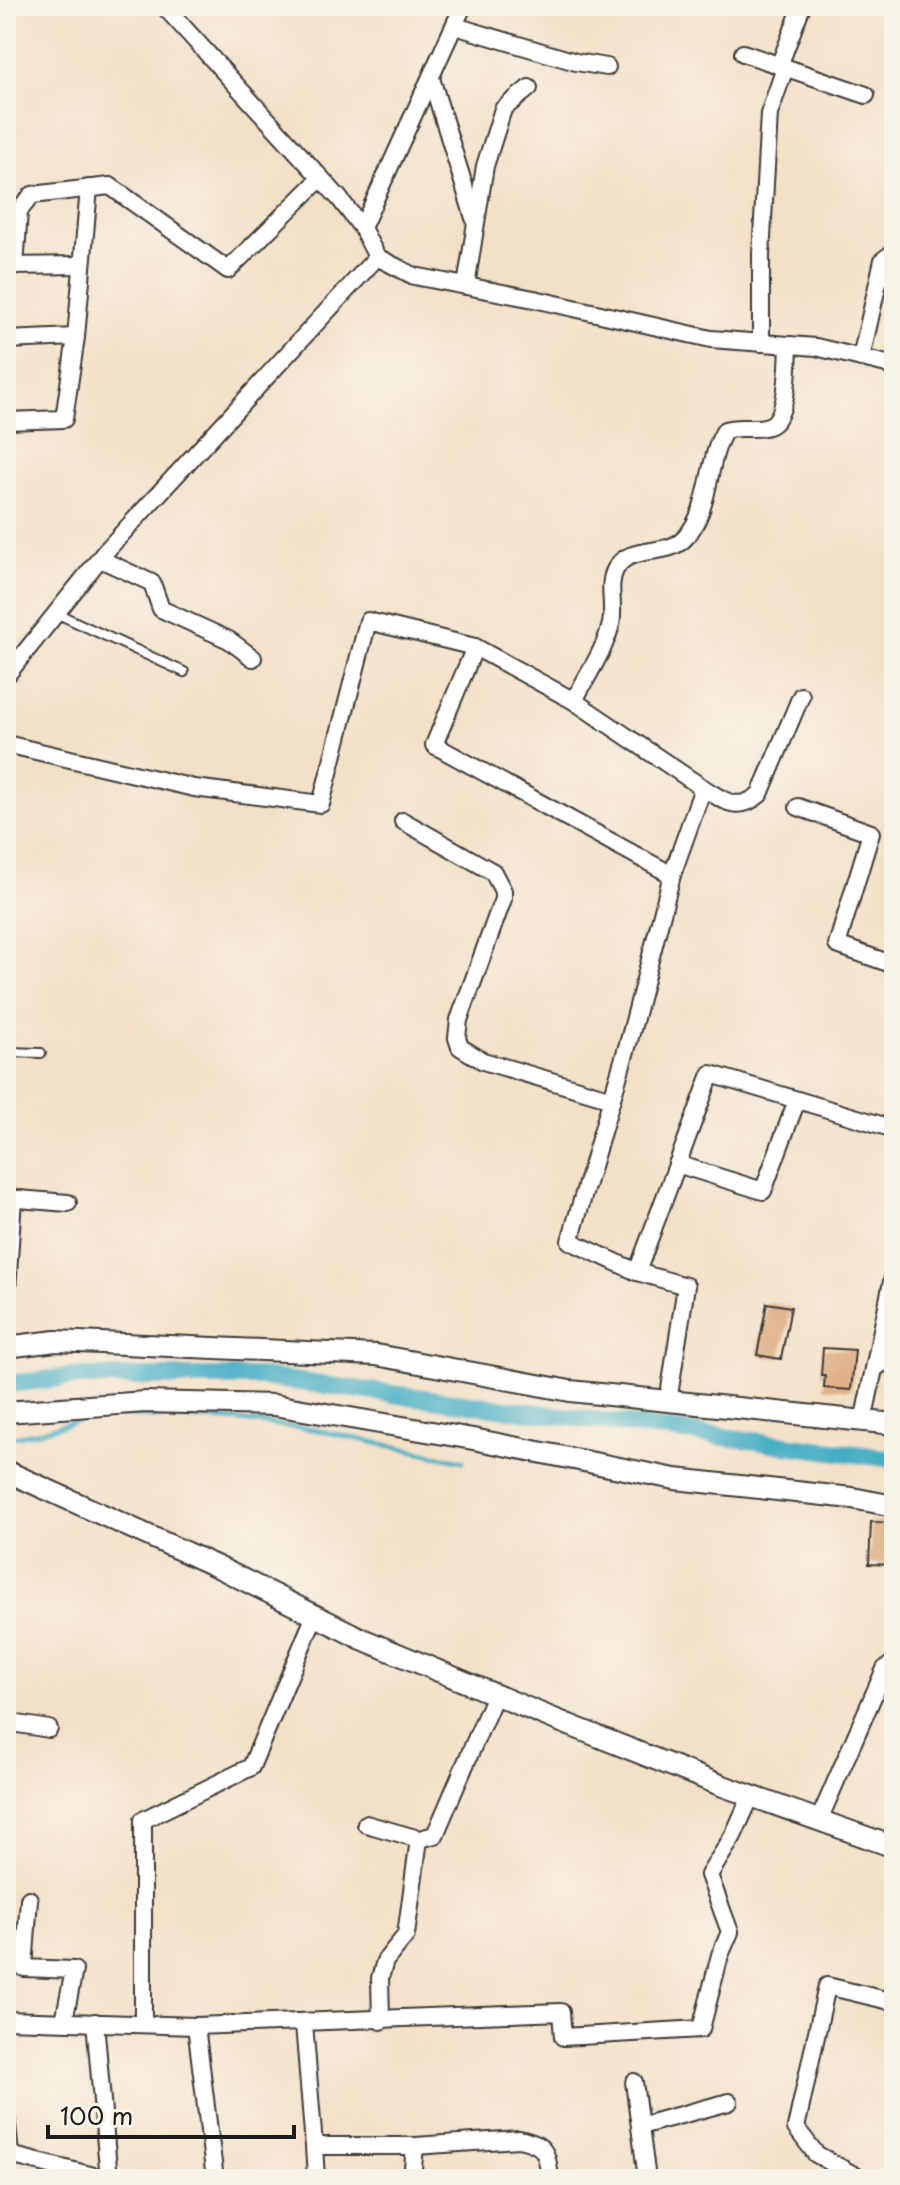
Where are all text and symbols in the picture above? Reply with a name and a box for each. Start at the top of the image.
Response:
scale bar [48,2089,294,2139]
text: 100 m [60,2097,133,2133]

